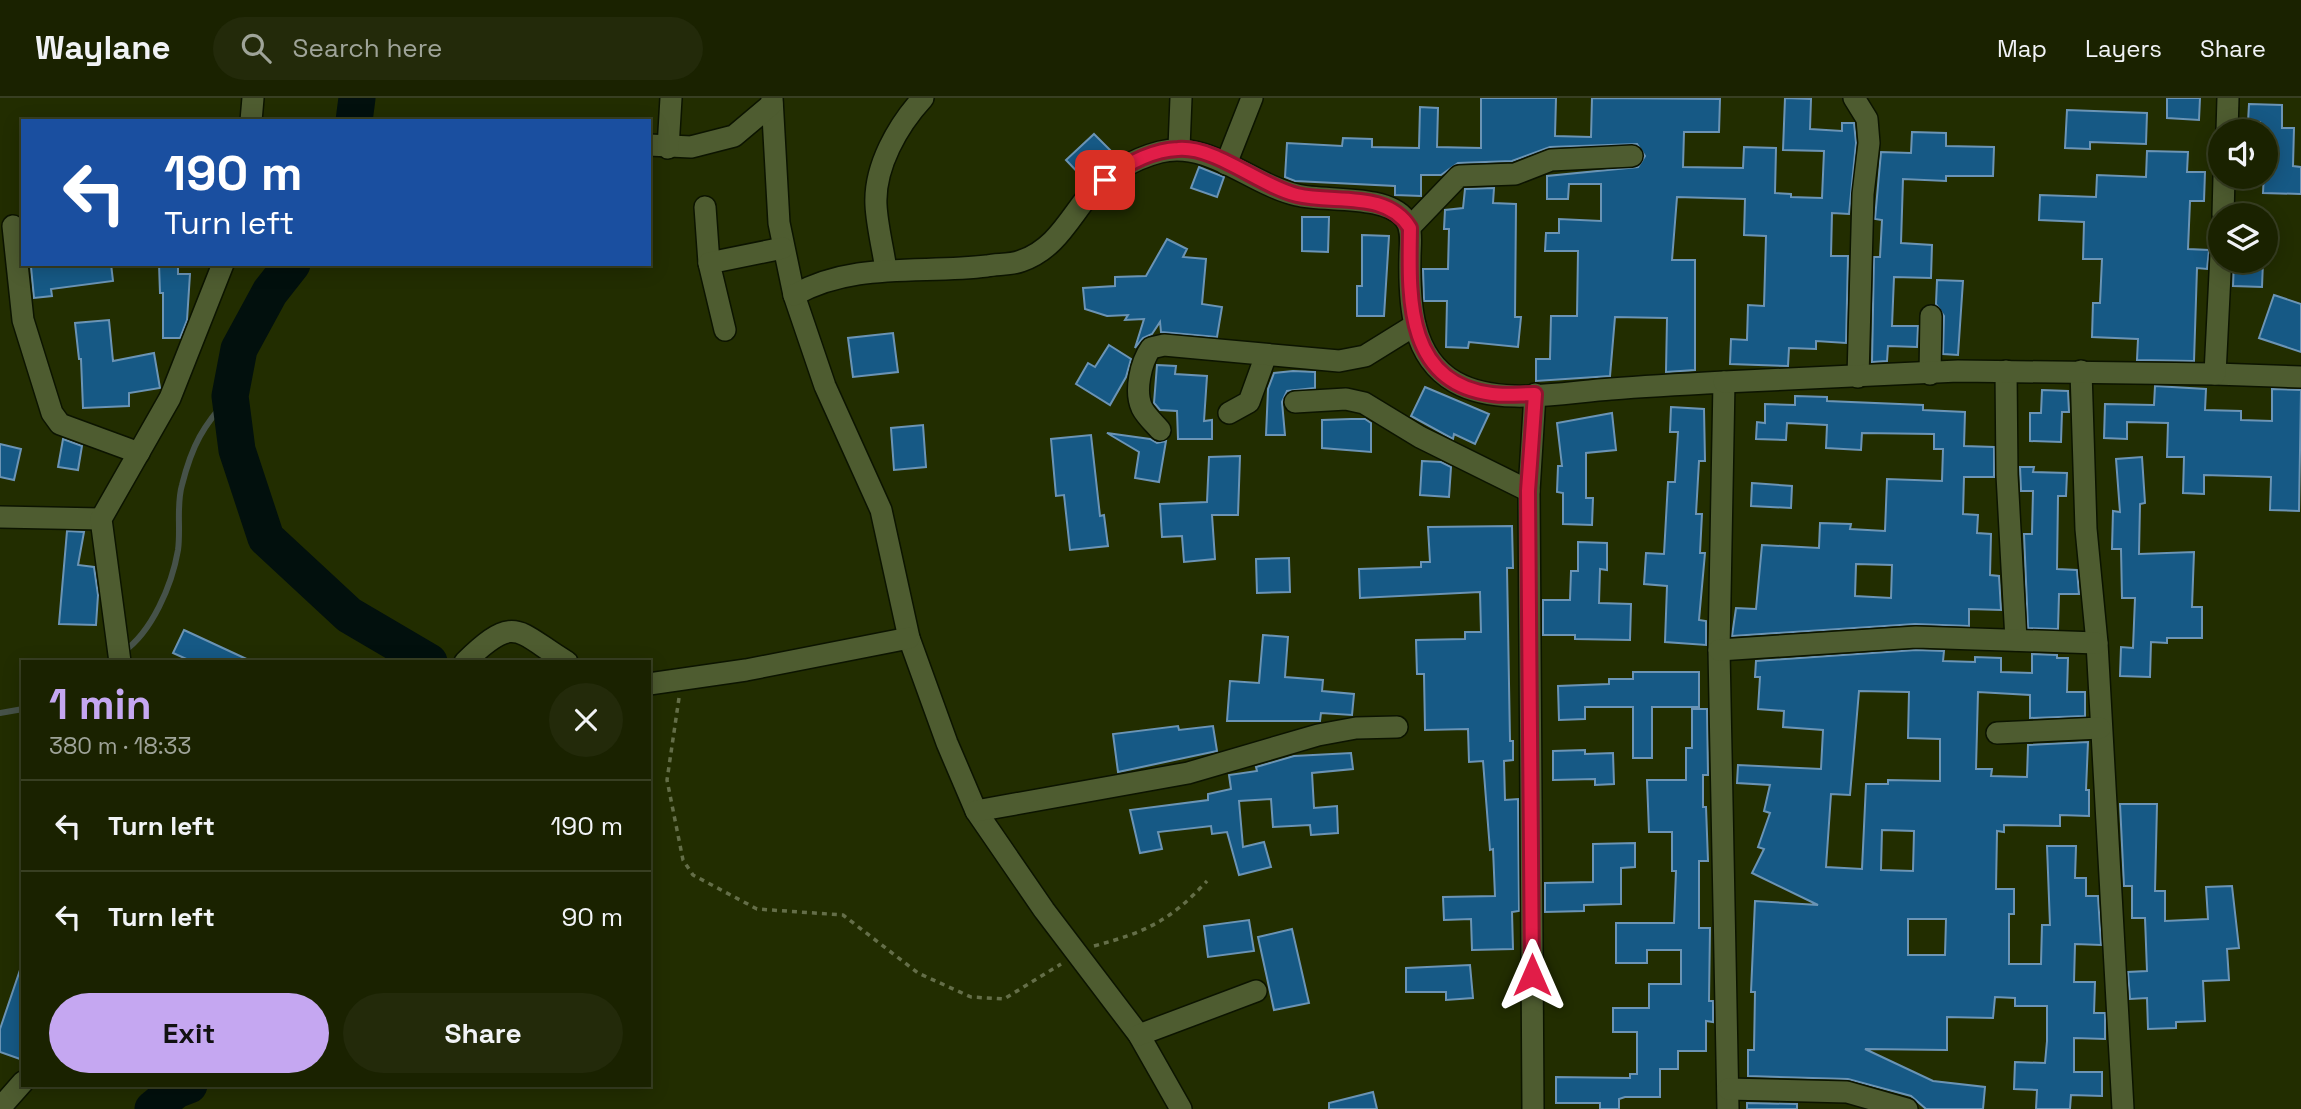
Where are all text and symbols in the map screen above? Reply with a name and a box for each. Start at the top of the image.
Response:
search box [213,17,703,80]
text: Waylane [35,27,171,69]
icon: search [237,29,275,67]
text: Search here [293,31,442,65]
text: Map [1997,33,2047,64]
text: Layers [2085,33,2162,64]
text: Share [2200,33,2266,64]
map controls [2208,119,2278,273]
button: sound [2208,119,2278,189]
text: 190 m [164,142,302,204]
icon: left [49,147,140,238]
pin [1075,150,1135,210]
icon: arrive [1086,161,1124,199]
text: Turn left [164,203,294,243]
button: layers [2208,203,2278,273]
text: 1 min [49,678,152,731]
button: close [549,683,623,757]
text: 380 m · 18:33 [49,731,191,761]
icon: left [49,807,87,845]
text: Turn left [108,809,215,843]
text: 190 m [551,809,623,843]
icon: left [49,898,87,936]
text: Turn left [108,900,215,934]
text: 90 m [561,900,623,934]
position arrow [1495,938,1569,1012]
button: Exit [49,993,329,1073]
button: Share [343,993,623,1073]

